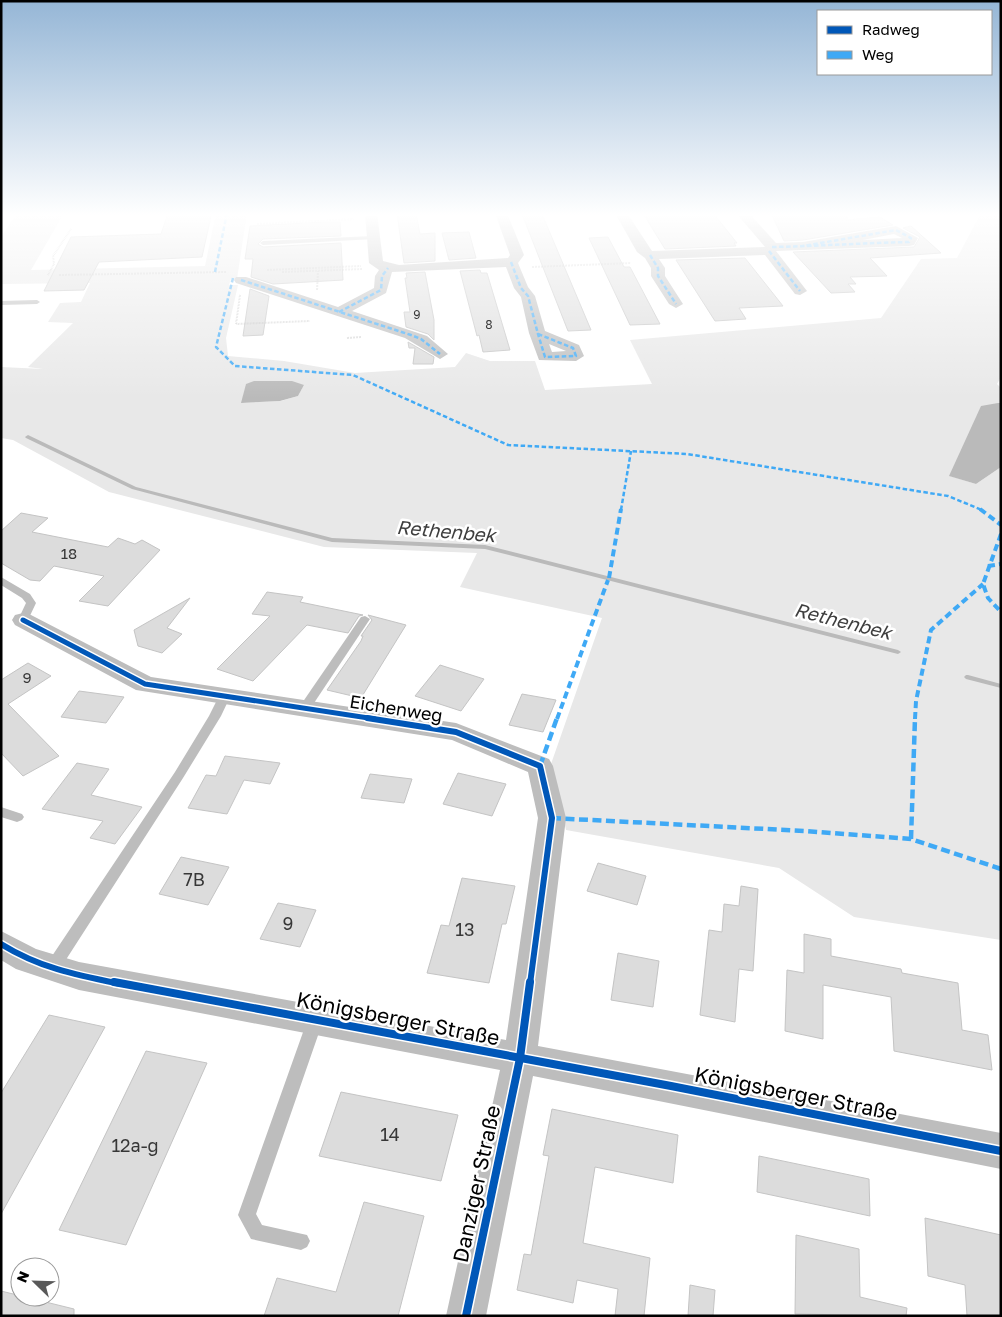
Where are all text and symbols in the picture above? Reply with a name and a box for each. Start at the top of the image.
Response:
legend [817,10,992,75]
text: Radweg [862,20,920,38]
text: Weg [862,45,894,63]
house number: 9 [413,307,421,322]
house number: 8 [485,317,493,332]
water label: Rethenbek [396,515,499,546]
house number: 18 [61,544,77,562]
water label: Rethenbek [792,597,896,644]
house number: 9 [22,668,32,686]
street label: Eichenweg [348,690,444,726]
house number: 7B [183,868,205,890]
house number: 9 [283,912,293,934]
house number: 13 [455,918,475,940]
street label: Königsberger Straße [294,986,502,1050]
street label: Königsberger Straße [692,1061,900,1125]
street label: Danziger Straße [447,1103,505,1265]
house number: 14 [380,1123,400,1145]
house number: 12a-g [111,1134,159,1156]
north arrow [10,1257,60,1307]
text: N [13,1269,32,1285]

